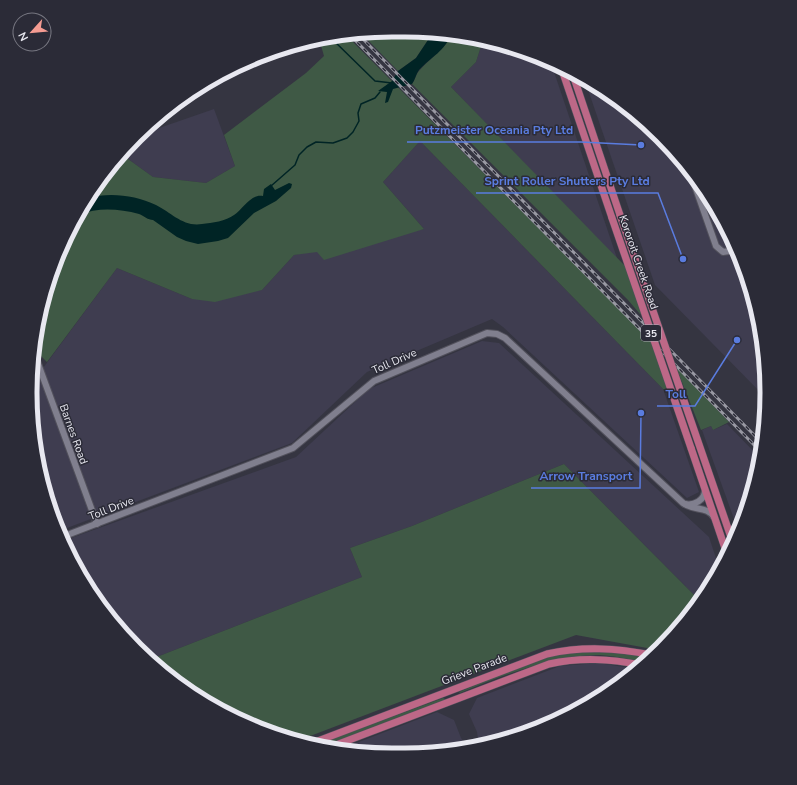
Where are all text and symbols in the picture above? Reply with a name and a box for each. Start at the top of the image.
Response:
north arrow [12,12,52,52]
text: N [15,29,32,43]
callout: Putzmeister Oceania Pty Ltd [407,118,581,142]
text: Putzmeister Oceania Pty Ltd [415,122,573,138]
callout: Sprint Roller Shutters Pty Ltd [476,169,658,193]
text: Sprint Roller Shutters Pty Ltd [484,173,650,189]
street label: Kororoit Creek Road [615,213,662,311]
road number: 35 [641,325,661,341]
street label: Toll Drive [370,345,419,378]
callout: Toll [657,382,695,406]
text: Toll [665,386,687,402]
street label: Barnes Road [56,402,91,466]
callout: Arrow Transport [531,464,640,488]
text: Arrow Transport [540,468,633,484]
street label: Toll Drive [86,493,136,524]
street label: Grieve Parade [439,650,509,689]

